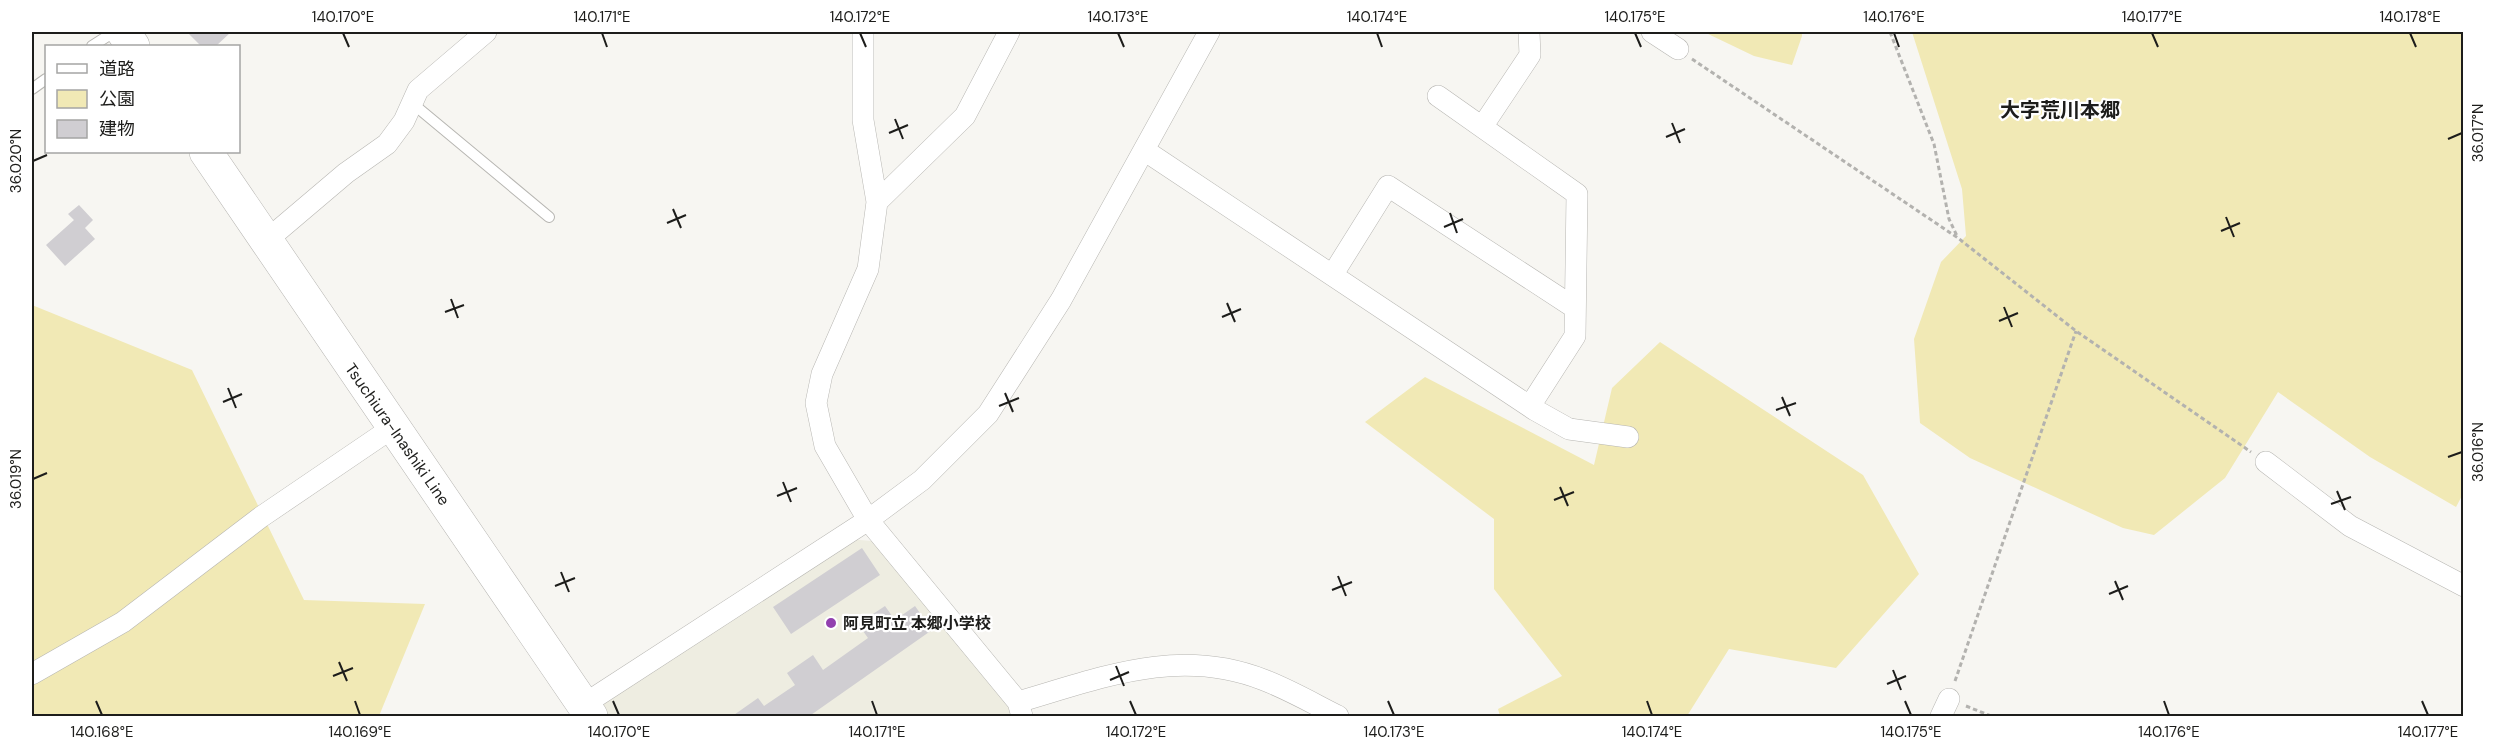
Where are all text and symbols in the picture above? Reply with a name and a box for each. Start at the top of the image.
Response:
text: 140.170°E [312,7,374,27]
text: 140.171°E [573,7,631,27]
text: 140.172°E [830,7,890,27]
text: 140.173°E [1088,7,1148,27]
text: 140.174°E [1347,7,1407,27]
text: 140.175°E [1604,7,1666,27]
text: 140.176°E [1863,7,1925,27]
text: 140.177°E [2122,7,2182,27]
text: 140.178°E [2379,7,2441,27]
legend [45,45,240,153]
text: 道路 [99,57,135,81]
text: 公園 [99,87,135,111]
district label: 大字荒川本郷 [2000,97,2120,123]
text: 36.017°N [2468,104,2488,162]
text: 建物 [99,117,135,141]
text: 36.020°N [6,129,26,193]
street label: Tsuchiura-Inashiki Line [340,359,455,510]
text: 36.016°N [2468,422,2488,482]
text: 36.019°N [6,449,26,509]
place label: 阿見町立 本郷小学校 [843,613,991,634]
marker: 阿見町立 本郷小学校 [824,616,838,630]
text: 140.168°E [71,722,133,742]
text: 140.169°E [329,722,391,742]
text: 140.170°E [588,722,650,742]
text: 140.171°E [848,722,906,742]
text: 140.172°E [1106,722,1166,742]
text: 140.173°E [1364,722,1424,742]
text: 140.174°E [1622,722,1682,742]
text: 140.175°E [1880,722,1942,742]
text: 140.176°E [2138,722,2200,742]
text: 140.177°E [2398,722,2458,742]

